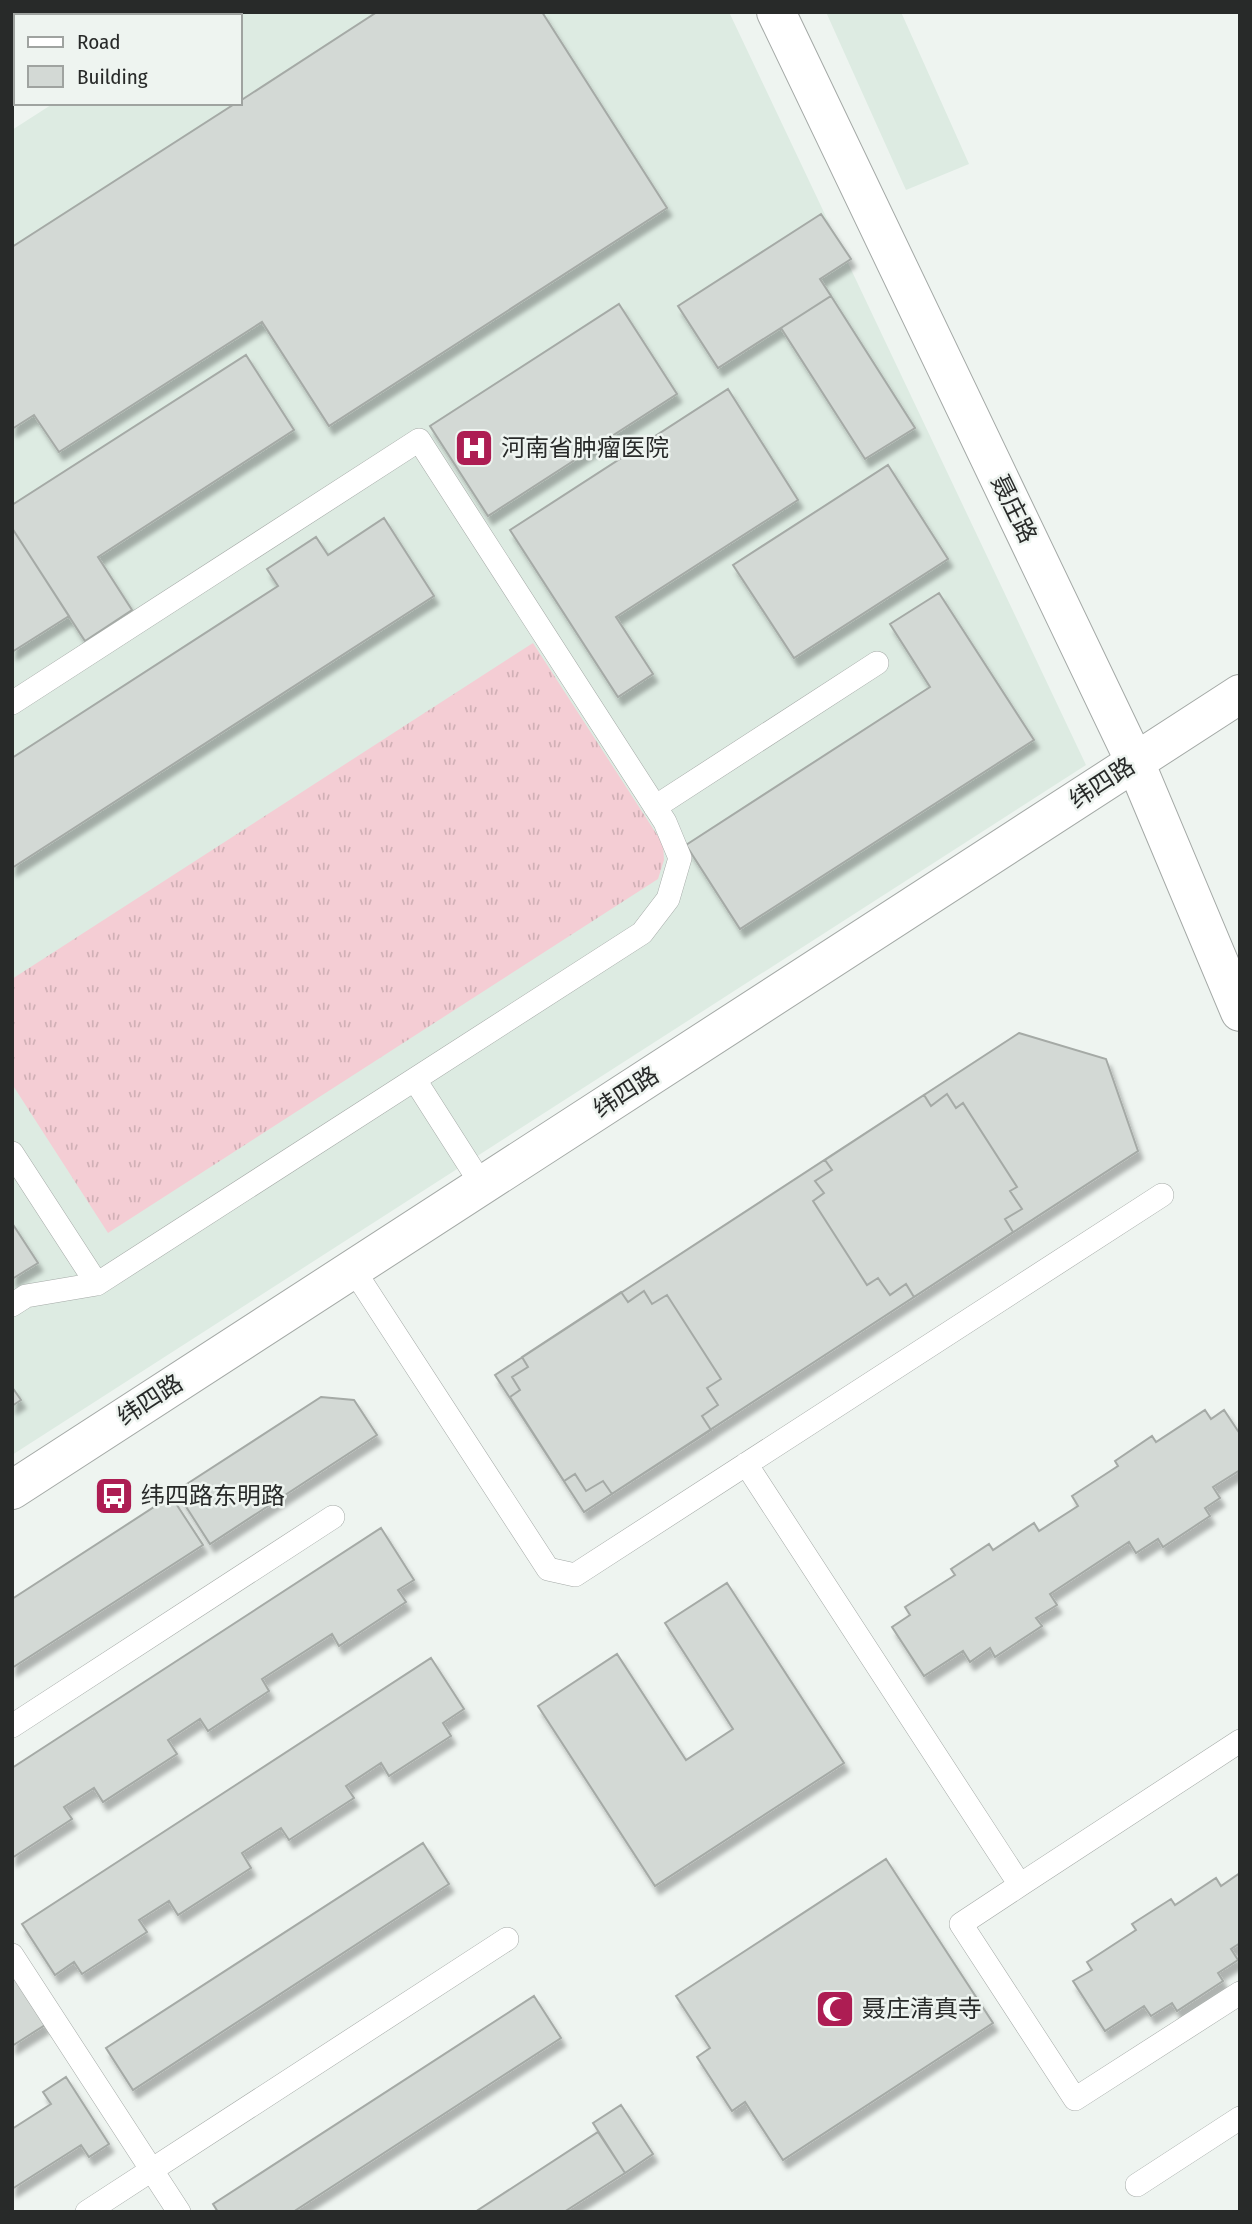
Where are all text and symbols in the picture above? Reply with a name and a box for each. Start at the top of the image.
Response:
legend [14,14,242,105]
text: Road [77,29,121,55]
text: Building [77,64,148,90]
hospital icon: 河南省肿瘤医院 [453,427,495,469]
place label: 河南省肿瘤医院 [501,434,669,462]
street label: 聂庄路 [986,471,1042,547]
street label: 纬四路 [1064,752,1140,814]
street label: 纬四路 [588,1061,664,1123]
street label: 纬四路 [112,1369,188,1431]
bus stop icon: 纬四路东明路 [93,1475,135,1517]
place label: 纬四路东明路 [141,1482,285,1510]
mosque icon: 聂庄清真寺 [814,1988,856,2030]
place label: 聂庄清真寺 [862,1995,982,2023]

